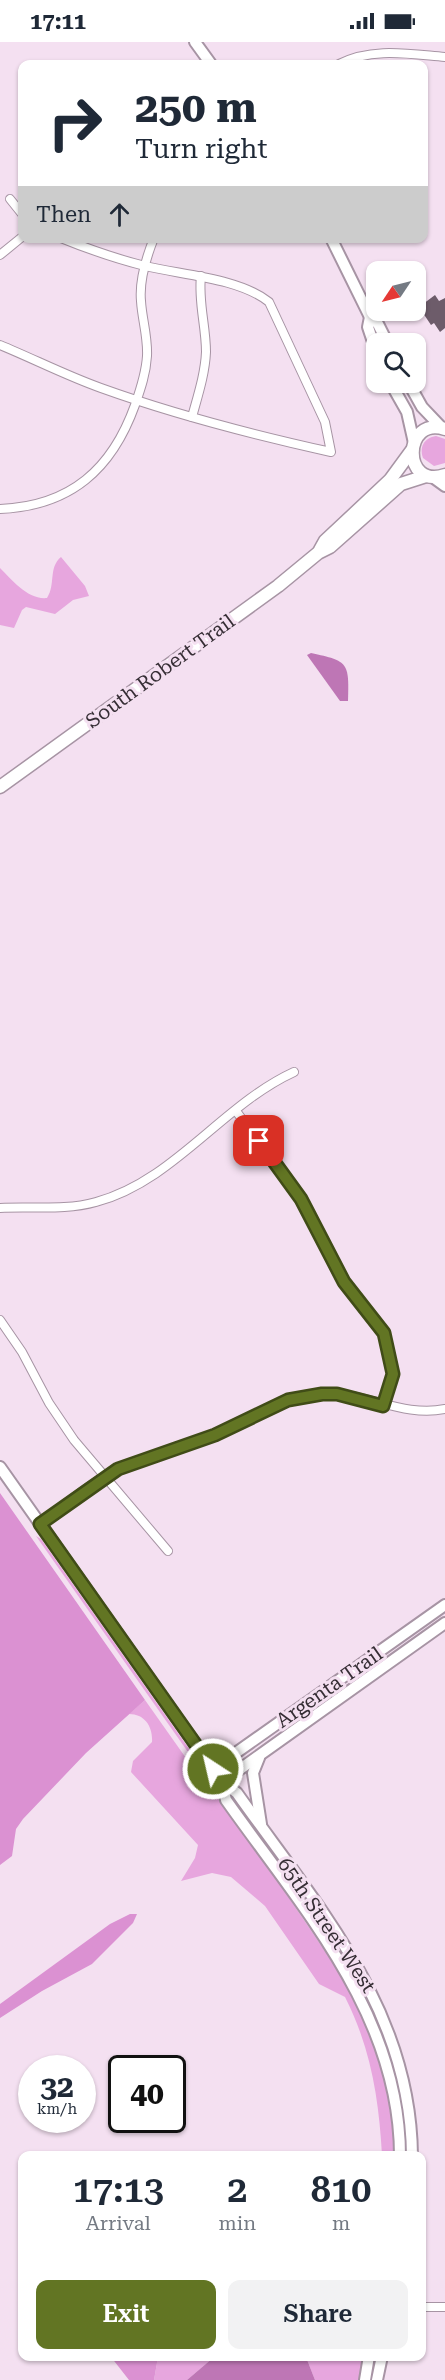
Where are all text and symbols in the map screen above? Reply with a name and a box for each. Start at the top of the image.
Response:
text: 17:11 [30,9,86,34]
text: 250 m [135,83,257,132]
icon: right [36,84,114,162]
text: Turn right [135,133,268,165]
icon: ahead [103,198,136,231]
text: Then [36,202,91,227]
north arrow [366,261,426,321]
map controls [366,261,426,393]
button: search [366,333,426,393]
street label: South Robert Trail [81,609,239,733]
pin [233,1115,284,1166]
icon: arrive [242,1124,275,1157]
street label: Argenta Trail [271,1641,387,1733]
position arrow [181,1737,245,1801]
street label: 65th Street West [273,1853,381,1998]
speed limit sign: 40 [108,2055,186,2133]
text: 32 [40,2069,74,2104]
text: km/h [37,2100,77,2118]
text: 17:13 [73,2169,164,2211]
text: 2 [227,2169,247,2211]
text: 810 [311,2169,371,2211]
text: Arrival [86,2211,151,2235]
text: min [219,2211,256,2235]
text: m [332,2211,350,2235]
button: Exit [36,2280,216,2349]
button: Share [228,2280,408,2349]

